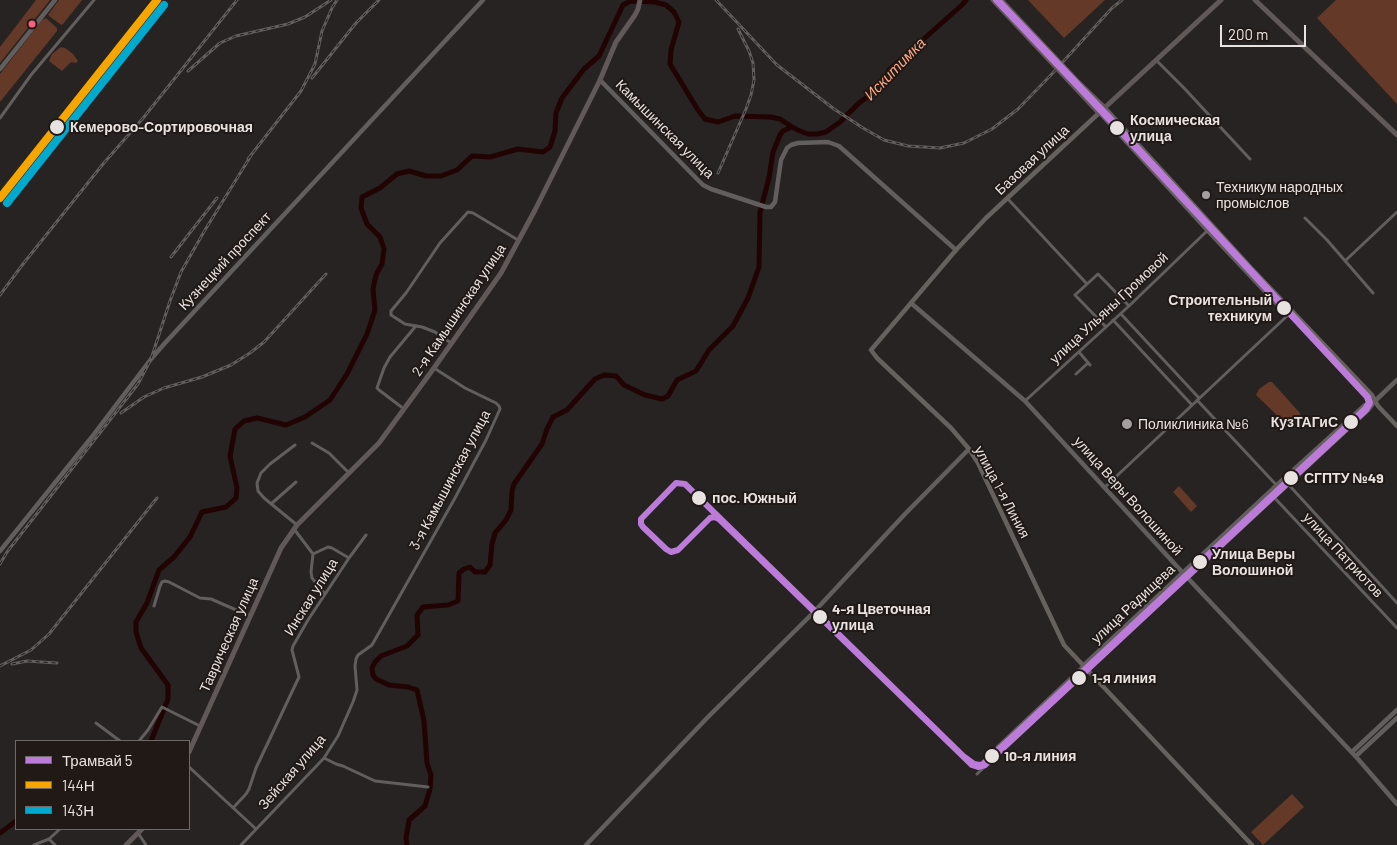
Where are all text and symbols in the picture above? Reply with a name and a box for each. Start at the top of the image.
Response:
scale bar [1222,15,1308,47]
unlabelled marker [27,19,37,29]
text: 200 m [1228,25,1268,43]
water label: Искитимка [861,34,929,104]
street label: Камышинская улица [612,76,718,182]
place label: Космическая улица [1130,112,1220,144]
marker: Кемерово-Сортировочная [48,118,66,136]
place label: Кемерово-Сортировочная [70,119,253,135]
marker: Космическая улица [1108,119,1126,137]
street label: Базовая улица [992,122,1072,198]
place label: Техникум народных промыслов [1216,179,1343,212]
marker: Техникум народных промыслов [1200,189,1212,201]
street label: Кузнецкий проспект [175,209,275,313]
street label: 2-я Камышинская улица [408,241,510,379]
street label: улица Ульяны Громовой [1046,249,1172,367]
place label: Строительный техникум [1168,292,1272,324]
marker: Строительный техникум [1275,299,1293,317]
street label: 3-я Камышинская улица [406,407,494,553]
marker: КузТАГиС [1342,413,1360,431]
place label: КузТАГиС [1271,414,1338,430]
place label: Поликлиника №6 [1138,416,1249,432]
marker: Поликлиника №6 [1120,417,1134,431]
street label: улица Веры Волошиной [1070,433,1186,559]
street label: улица 1-я Линия [971,443,1033,541]
marker: СГПТУ №49 [1282,469,1300,487]
place label: СГПТУ №49 [1304,470,1384,486]
marker: пос. Южный [690,489,708,507]
place label: пос. Южный [712,490,797,506]
street label: улица Патриотов [1299,509,1387,601]
place label: Улица Веры Волошиной [1212,546,1295,578]
marker: Улица Веры Волошиной [1191,553,1209,571]
street label: Инская улица [281,555,341,639]
street label: улица Радищева [1088,561,1178,647]
street label: Таврическая улица [196,575,262,695]
place label: 4-я Цветочная улица [832,601,931,634]
marker: 4-я Цветочная улица [811,608,829,626]
marker: 1-я линия [1070,669,1088,687]
place label: 1-я линия [1092,670,1156,686]
street label: Зейская улица [255,731,329,813]
legend [15,740,190,830]
marker: 10-я линия [983,747,1001,765]
place label: 10-я линия [1004,748,1076,764]
text: Трамвай 5 [62,751,133,769]
text: 144Н [62,776,95,794]
text: 143Н [62,801,94,819]

